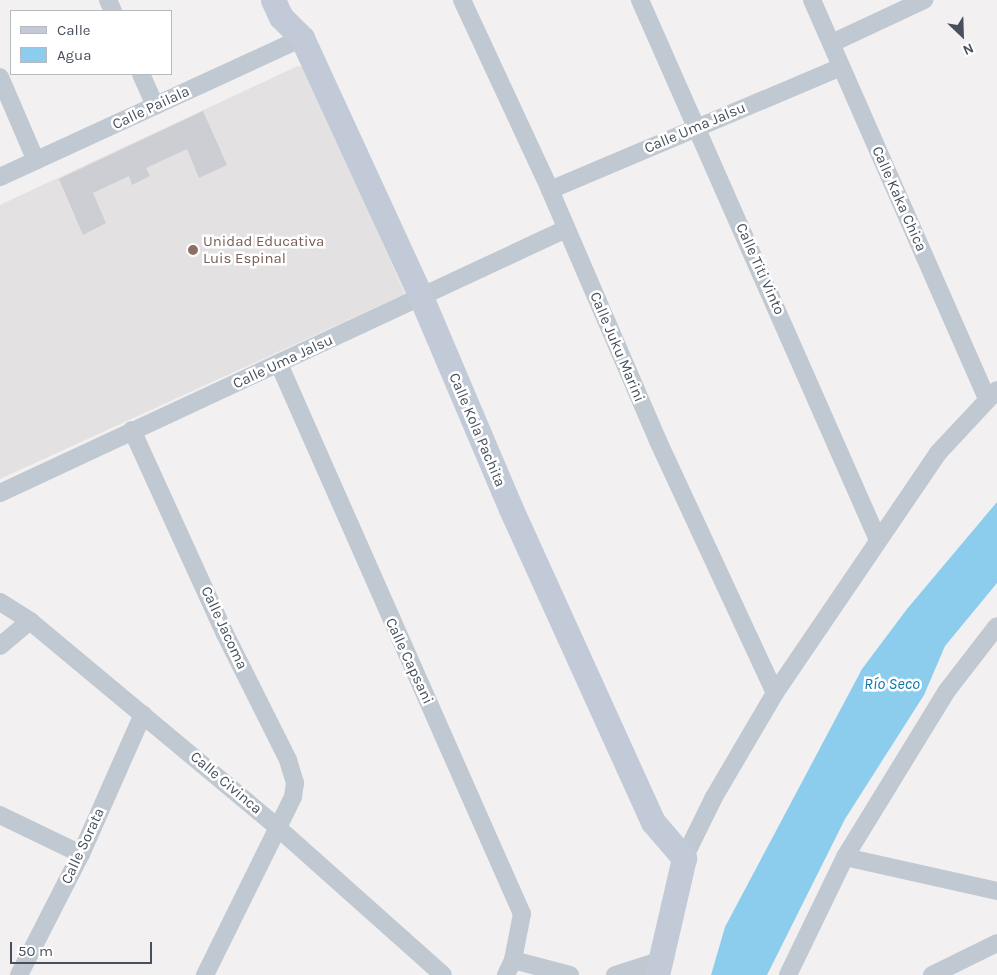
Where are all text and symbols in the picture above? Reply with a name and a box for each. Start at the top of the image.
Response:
legend [10,10,172,75]
north arrow [937,10,987,60]
text: Calle [57,21,91,39]
text: N [960,39,976,59]
text: Agua [57,46,91,64]
street label: Calle Pailala [110,82,192,134]
street label: Calle Uma Jalsu [642,99,748,157]
street label: Calle Kaka Chica [868,144,930,254]
street label: Calle Titi Vinto [732,220,788,318]
place label: Unidad Educativa Luis Espinal [203,232,324,267]
marker: Unidad Educativa Luis Espinal [187,244,199,256]
street label: Calle Juku Marini [586,289,648,405]
street label: Calle Uma Jalsu [230,331,336,393]
street label: Calle Kola Pachita [445,370,509,490]
street label: Calle Jacoma [197,584,251,672]
street label: Calle Capsani [381,615,437,707]
water label: Río Seco [864,674,920,694]
street label: Calle Civinca [187,748,265,818]
street label: Calle Sorata [58,805,108,887]
scale bar [12,932,155,964]
text: 50 m [18,942,53,960]

